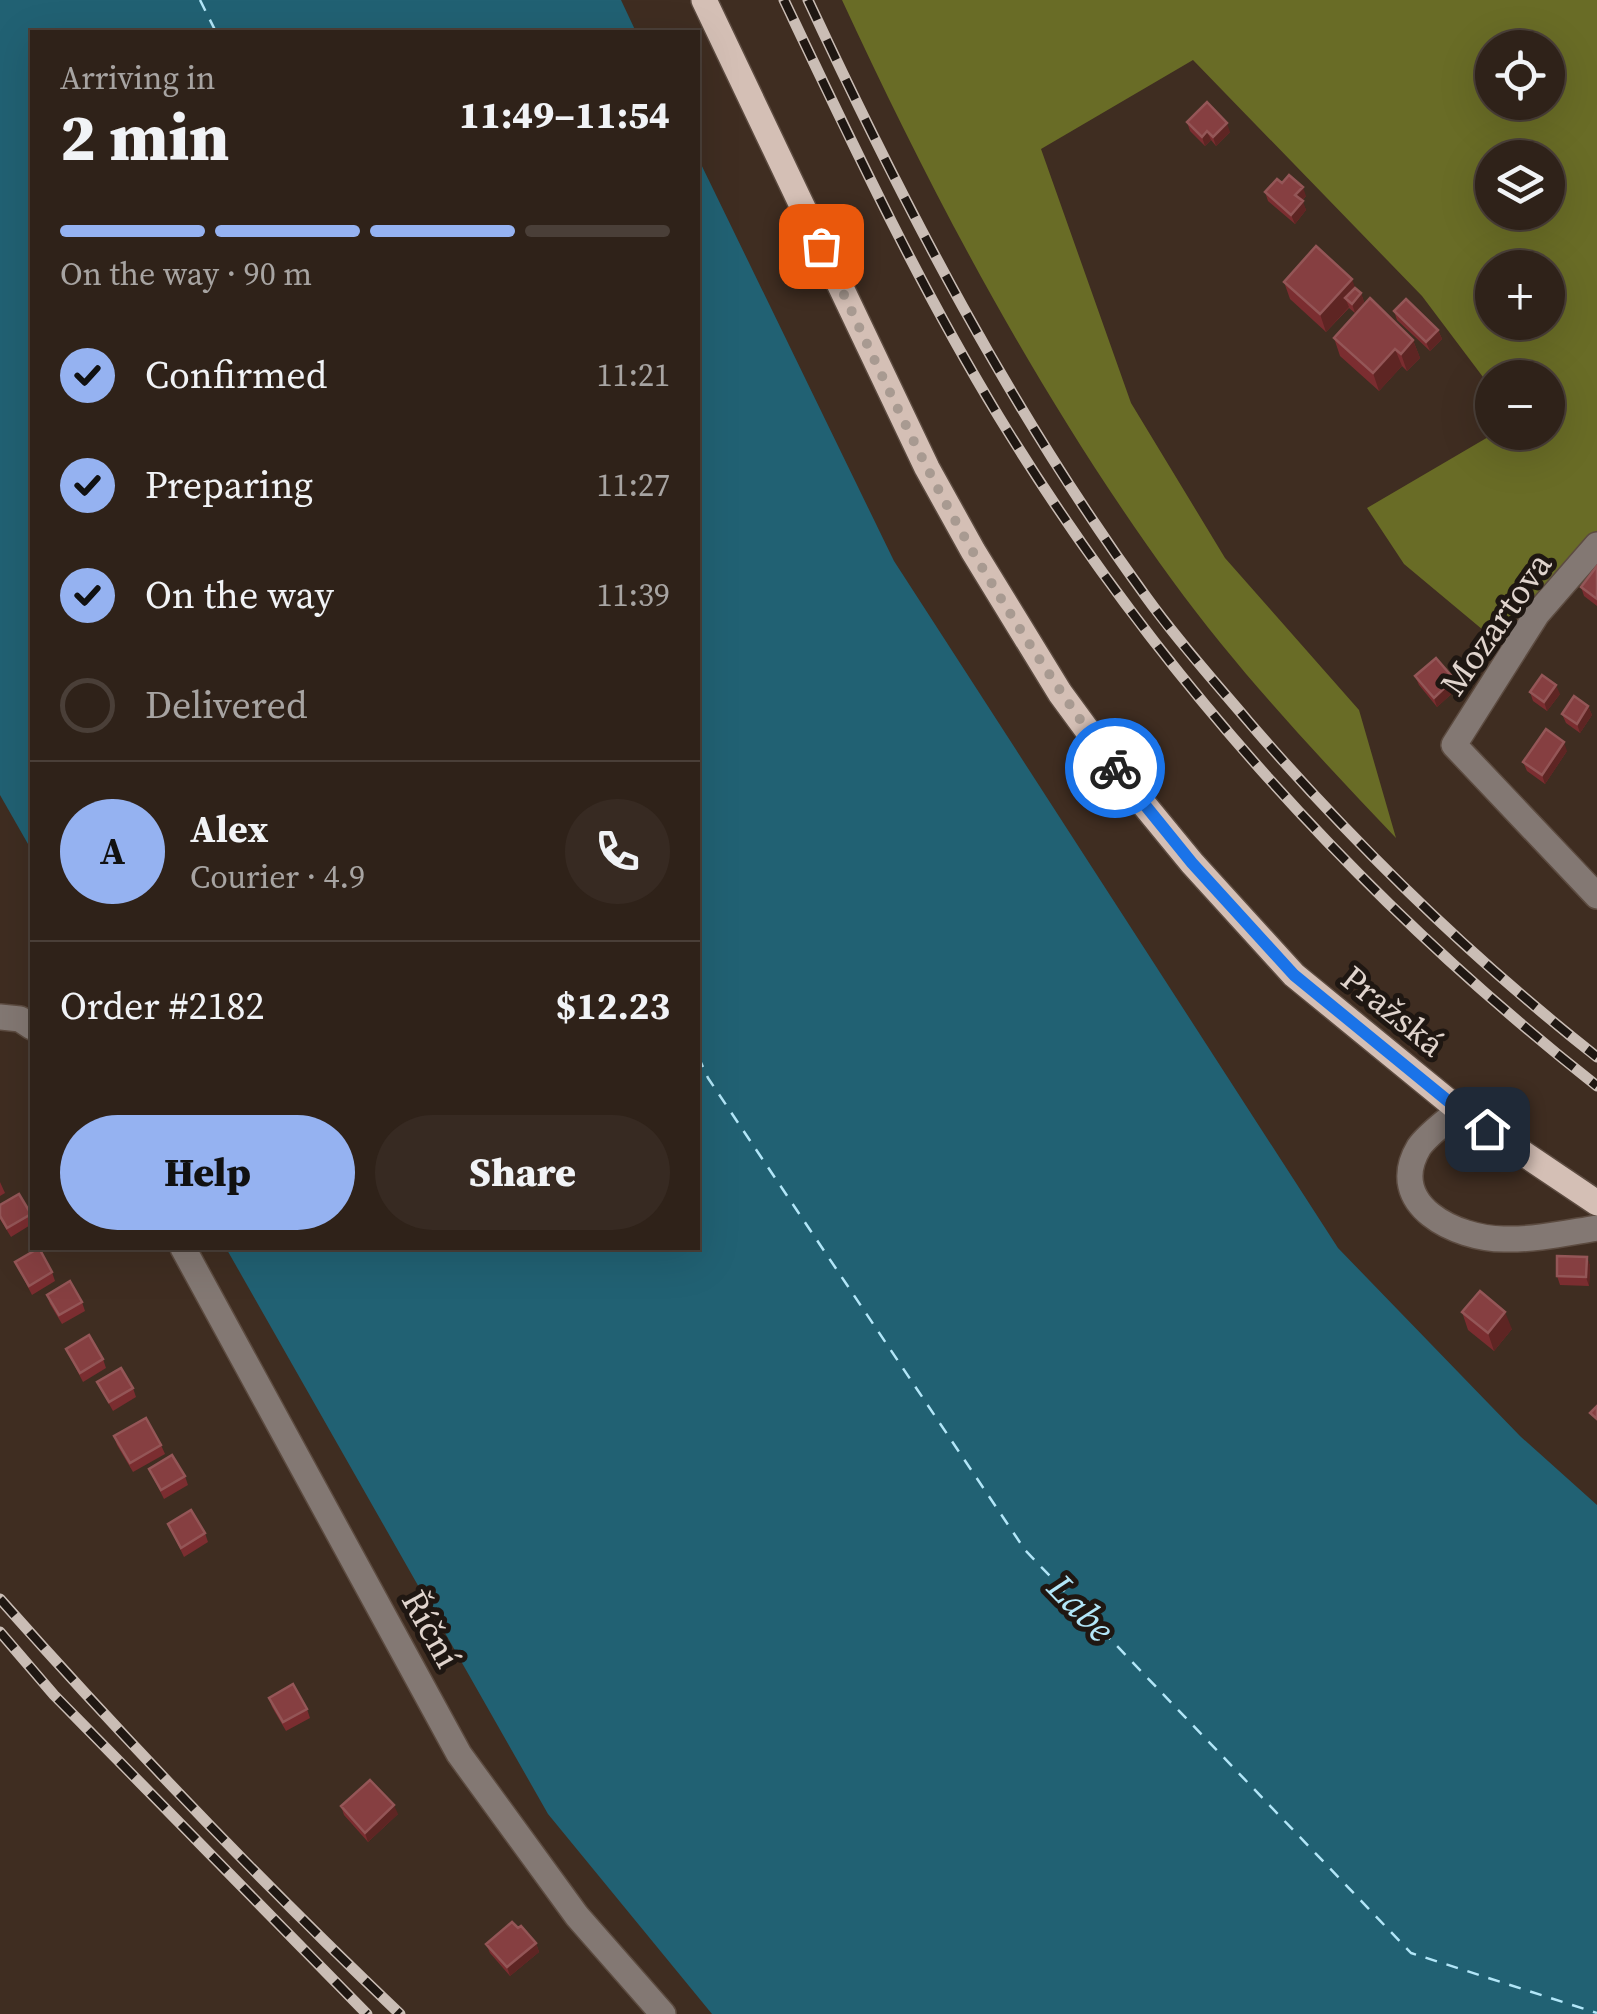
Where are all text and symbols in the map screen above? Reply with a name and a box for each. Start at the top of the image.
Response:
map controls [1475,30,1565,450]
button: locate [1475,30,1565,120]
text: Arriving in [60,56,215,100]
text: 11:49–11:54 [459,89,670,141]
text: 2 min [60,93,230,182]
button: layers [1475,140,1565,230]
pin [779,204,864,289]
icon: bag [794,219,849,274]
button: + [1475,250,1565,340]
text: On the way · 90 m [60,252,312,296]
icon: check [60,348,115,403]
text: Confirmed [145,349,327,401]
text: 11:21 [596,353,670,397]
button: − [1475,360,1565,450]
icon: check [60,458,115,513]
text: Preparing [145,459,313,511]
text: 11:27 [596,463,670,507]
street label: Mozartova [1429,543,1563,705]
icon: check [60,568,115,623]
text: On the way [145,569,334,621]
text: 11:39 [596,573,670,617]
text: Delivered [145,679,308,731]
courier [1065,718,1165,818]
icon: bike [1088,741,1143,796]
button: phone [565,799,670,904]
text: Alex [190,803,268,855]
text: A [100,825,125,877]
text: Courier · 4.9 [190,855,365,899]
street label: Pražská [1331,955,1455,1068]
text: Order #2182 [60,980,264,1032]
text: $12.23 [556,980,670,1032]
pin [1445,1087,1530,1172]
icon: home [1460,1102,1515,1157]
button: Help [60,1115,355,1230]
button: Share [375,1115,670,1230]
water label: Labe [1035,1562,1126,1654]
street label: Říční [390,1582,472,1676]

